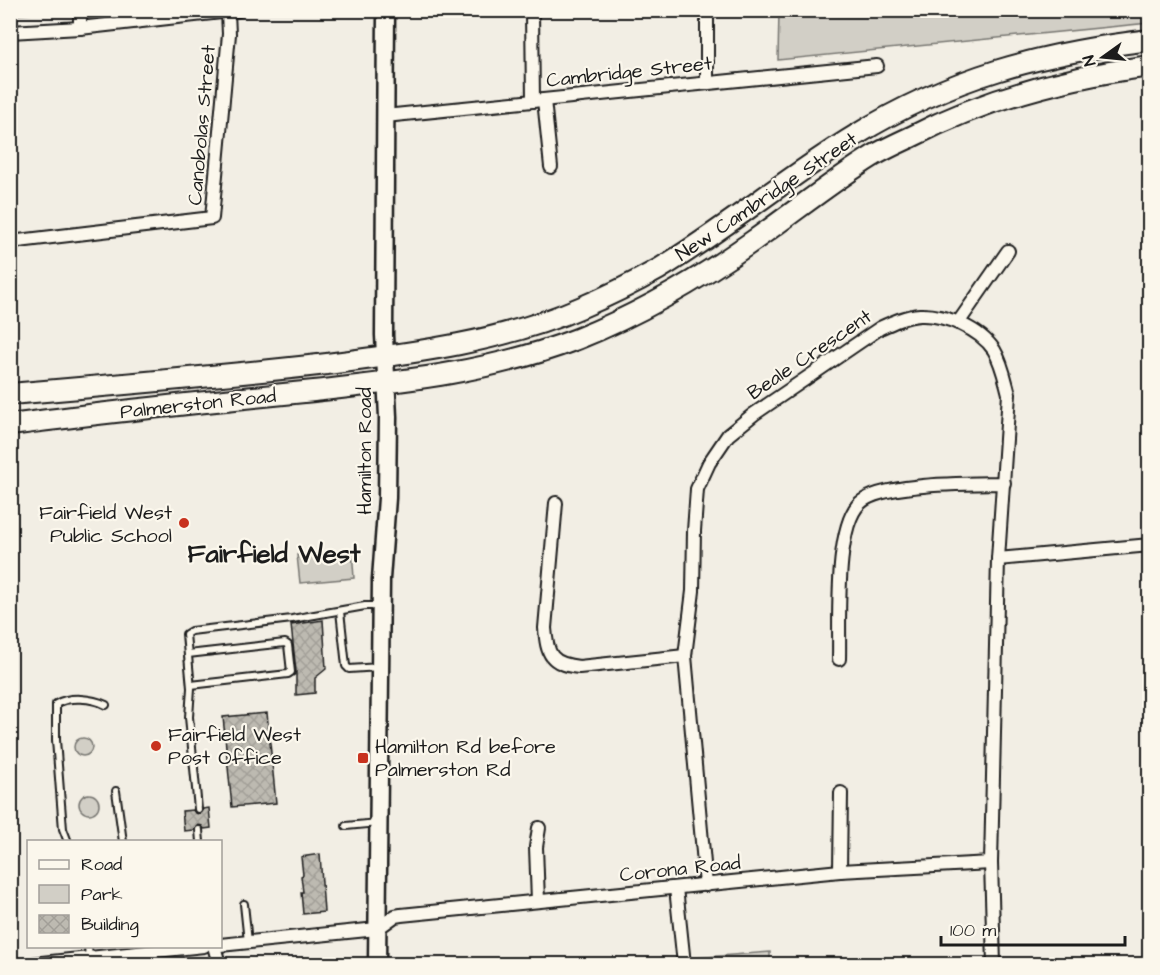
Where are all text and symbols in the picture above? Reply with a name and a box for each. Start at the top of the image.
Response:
north arrow [1073,27,1133,87]
street label: Canobolas Street [181,44,223,207]
street label: Cambridge Street [545,49,713,96]
text: N [1078,53,1101,68]
street label: New Cambridge Street [670,125,864,269]
street label: Beale Crescent [742,303,877,407]
street label: Palmerston Road [119,382,278,426]
street label: Hamilton Road [351,387,379,515]
place label: Fairfield West Public School [39,499,172,550]
marker: Fairfield West Public School [177,516,191,530]
district label: Fairfield West [188,536,361,572]
place label: Fairfield West Post Office [168,721,301,772]
place label: Hamilton Rd before Palmerston Rd [375,733,556,784]
marker: Fairfield West Post Office [149,739,163,753]
marker: Hamilton Rd before Palmerston Rd [356,751,370,765]
legend [27,840,222,948]
street label: Corona Road [618,849,742,889]
text: Road [81,852,122,877]
text: Park [81,882,123,907]
scale bar [941,909,1126,947]
text: Building [81,912,139,938]
text: 100 m [950,918,996,943]

